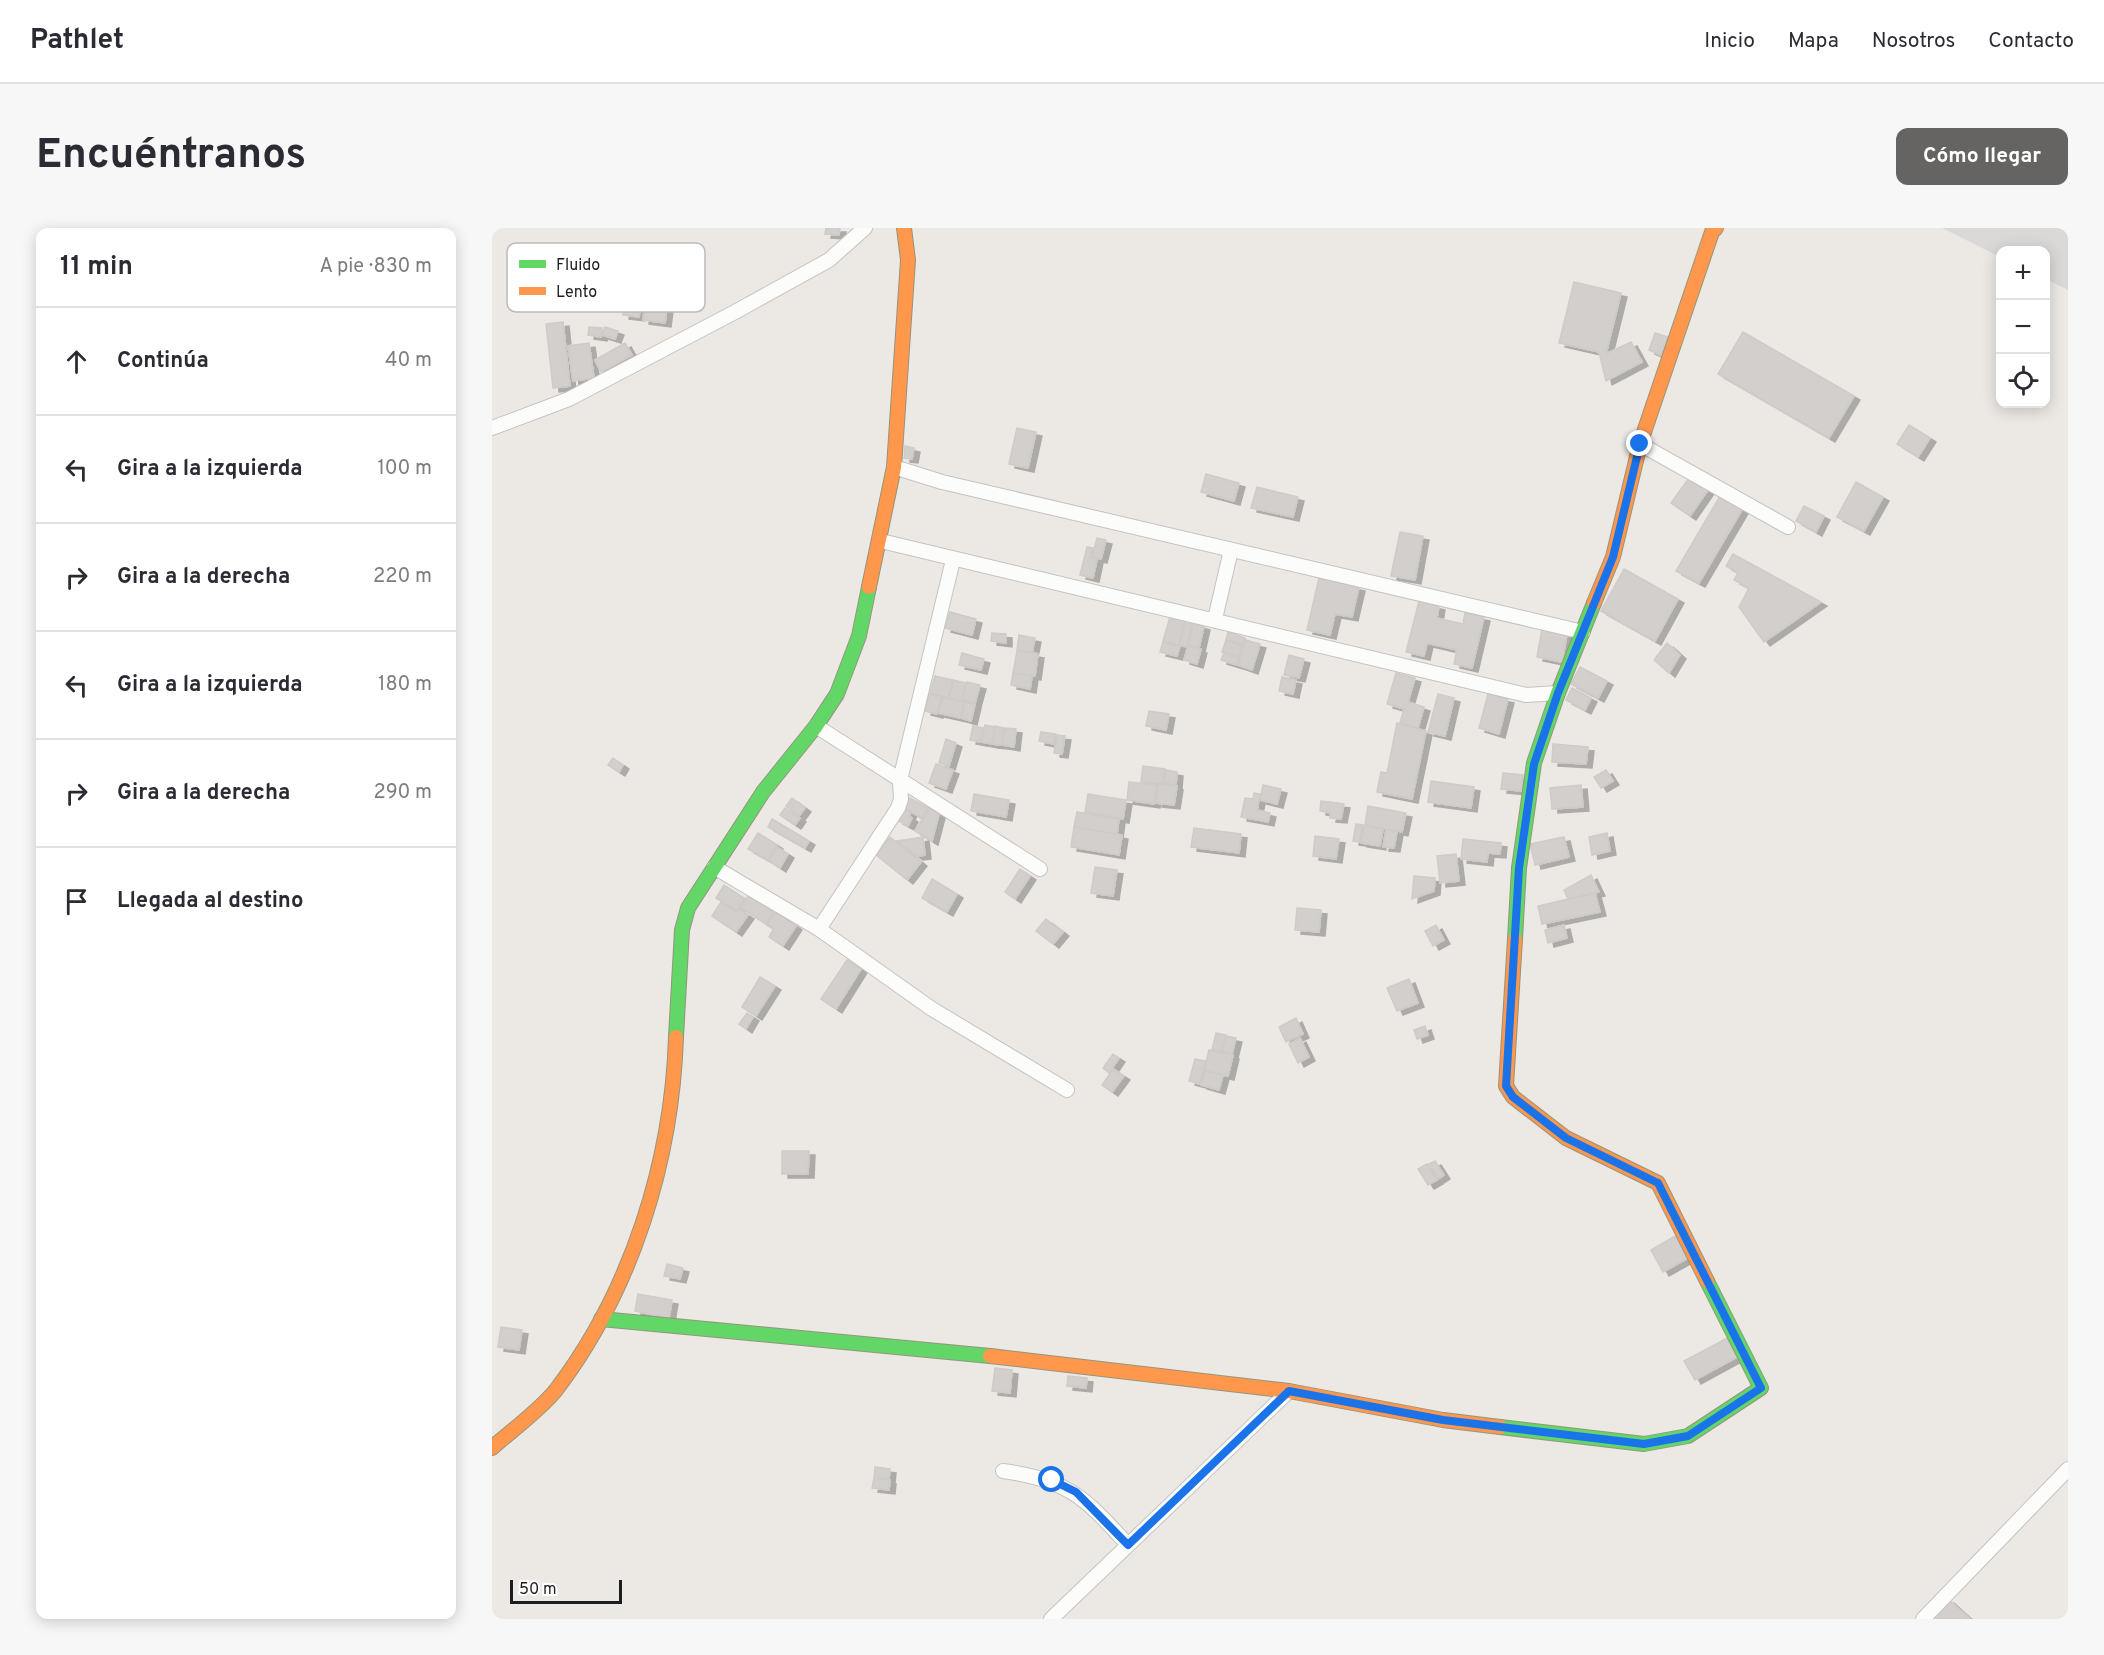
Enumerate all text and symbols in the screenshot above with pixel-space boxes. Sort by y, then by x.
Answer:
text: Pathlet [30,23,124,59]
text: Inicio [1704,28,1755,55]
text: Mapa [1788,28,1839,55]
text: Nosotros [1872,28,1955,55]
text: Contacto [1988,28,2074,55]
button: Cómo llegar [1896,128,2068,185]
text: Encuéntranos [36,130,306,183]
legend [507,243,705,312]
map controls [1996,246,2050,408]
button: + [1996,246,2050,300]
text: 11 min [60,251,133,284]
text: A pie · 830 m [319,254,432,280]
text: Fluido [556,256,600,276]
text: Lento [556,283,597,303]
button: − [1996,300,2050,354]
icon: ahead [60,345,93,378]
text: Continúa [117,348,209,375]
text: 40 m [385,348,432,374]
button: locate [1996,354,2050,408]
route end [1626,430,1652,456]
icon: left [60,453,93,486]
text: Gira a la izquierda [117,456,303,483]
text: 100 m [377,456,432,482]
icon: right [60,561,93,594]
text: Gira a la derecha [117,564,290,591]
text: 220 m [373,564,432,590]
icon: left [60,669,93,702]
text: Gira a la izquierda [117,672,303,699]
text: 180 m [378,672,432,698]
icon: right [60,777,93,810]
text: Gira a la derecha [117,780,290,807]
text: 290 m [374,780,432,806]
icon: arrive [60,885,93,918]
text: Llegada al destino [117,888,303,915]
route start [1038,1466,1064,1492]
scale bar [510,1577,622,1604]
text: 50 m [519,1580,557,1600]

